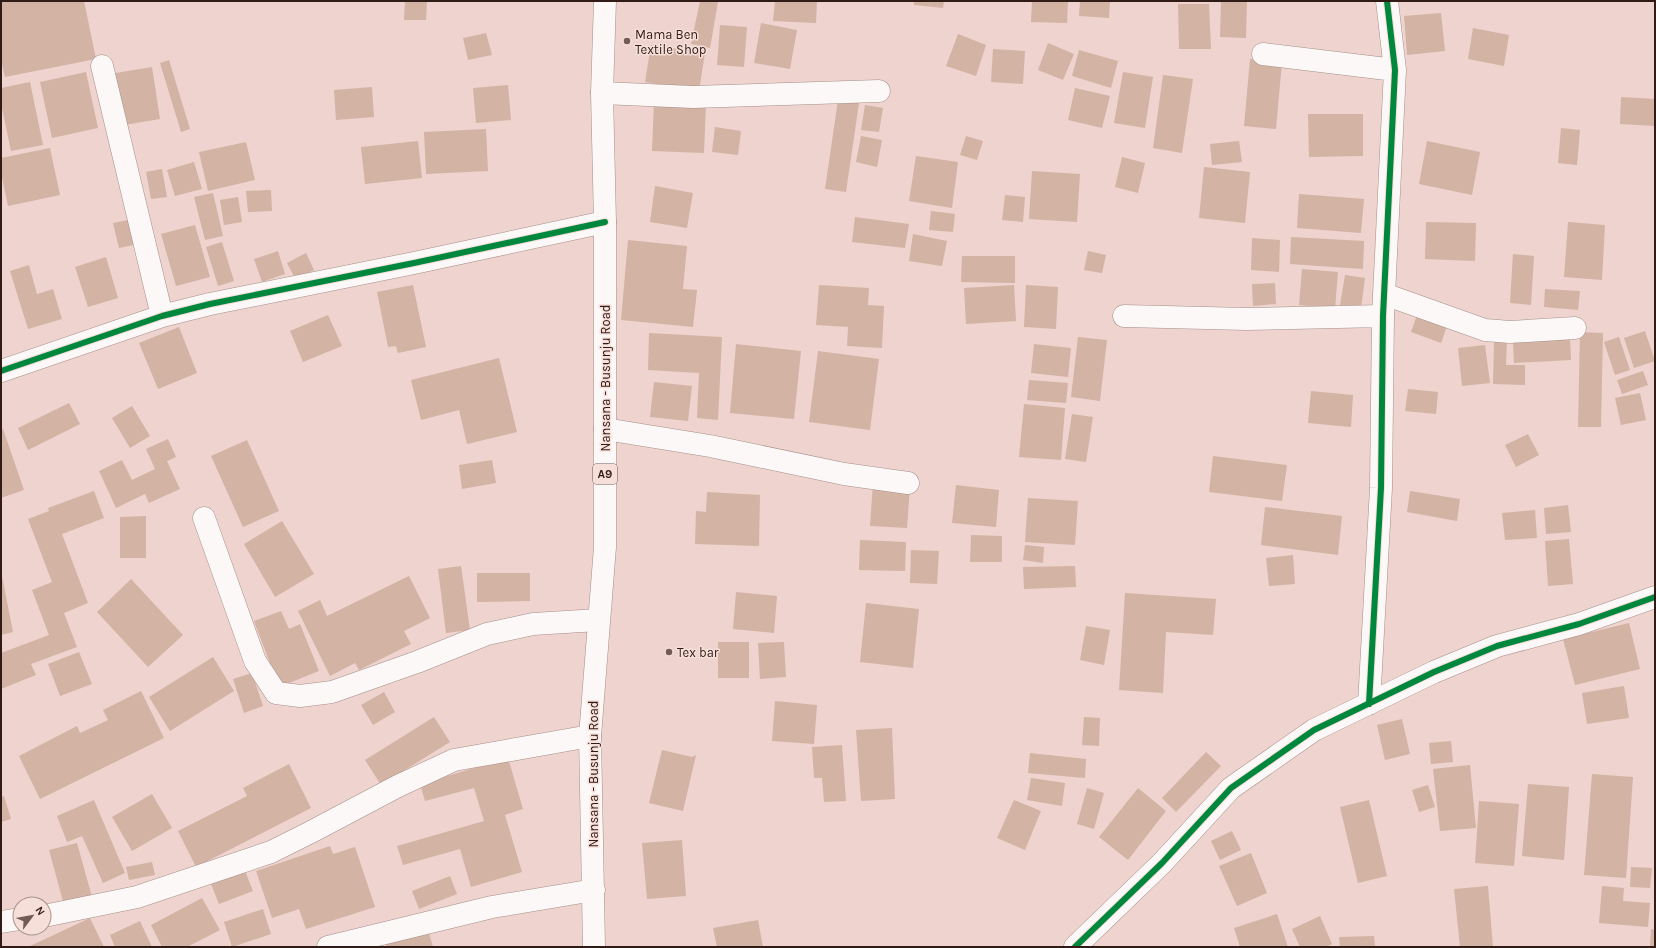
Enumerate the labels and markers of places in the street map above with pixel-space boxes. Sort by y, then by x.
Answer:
place label: Mama Ben Textile Shop [635,27,706,57]
marker: Mama Ben Textile Shop [622,36,632,46]
place label: Tex bar [677,645,719,660]
marker: Tex bar [664,647,674,657]

